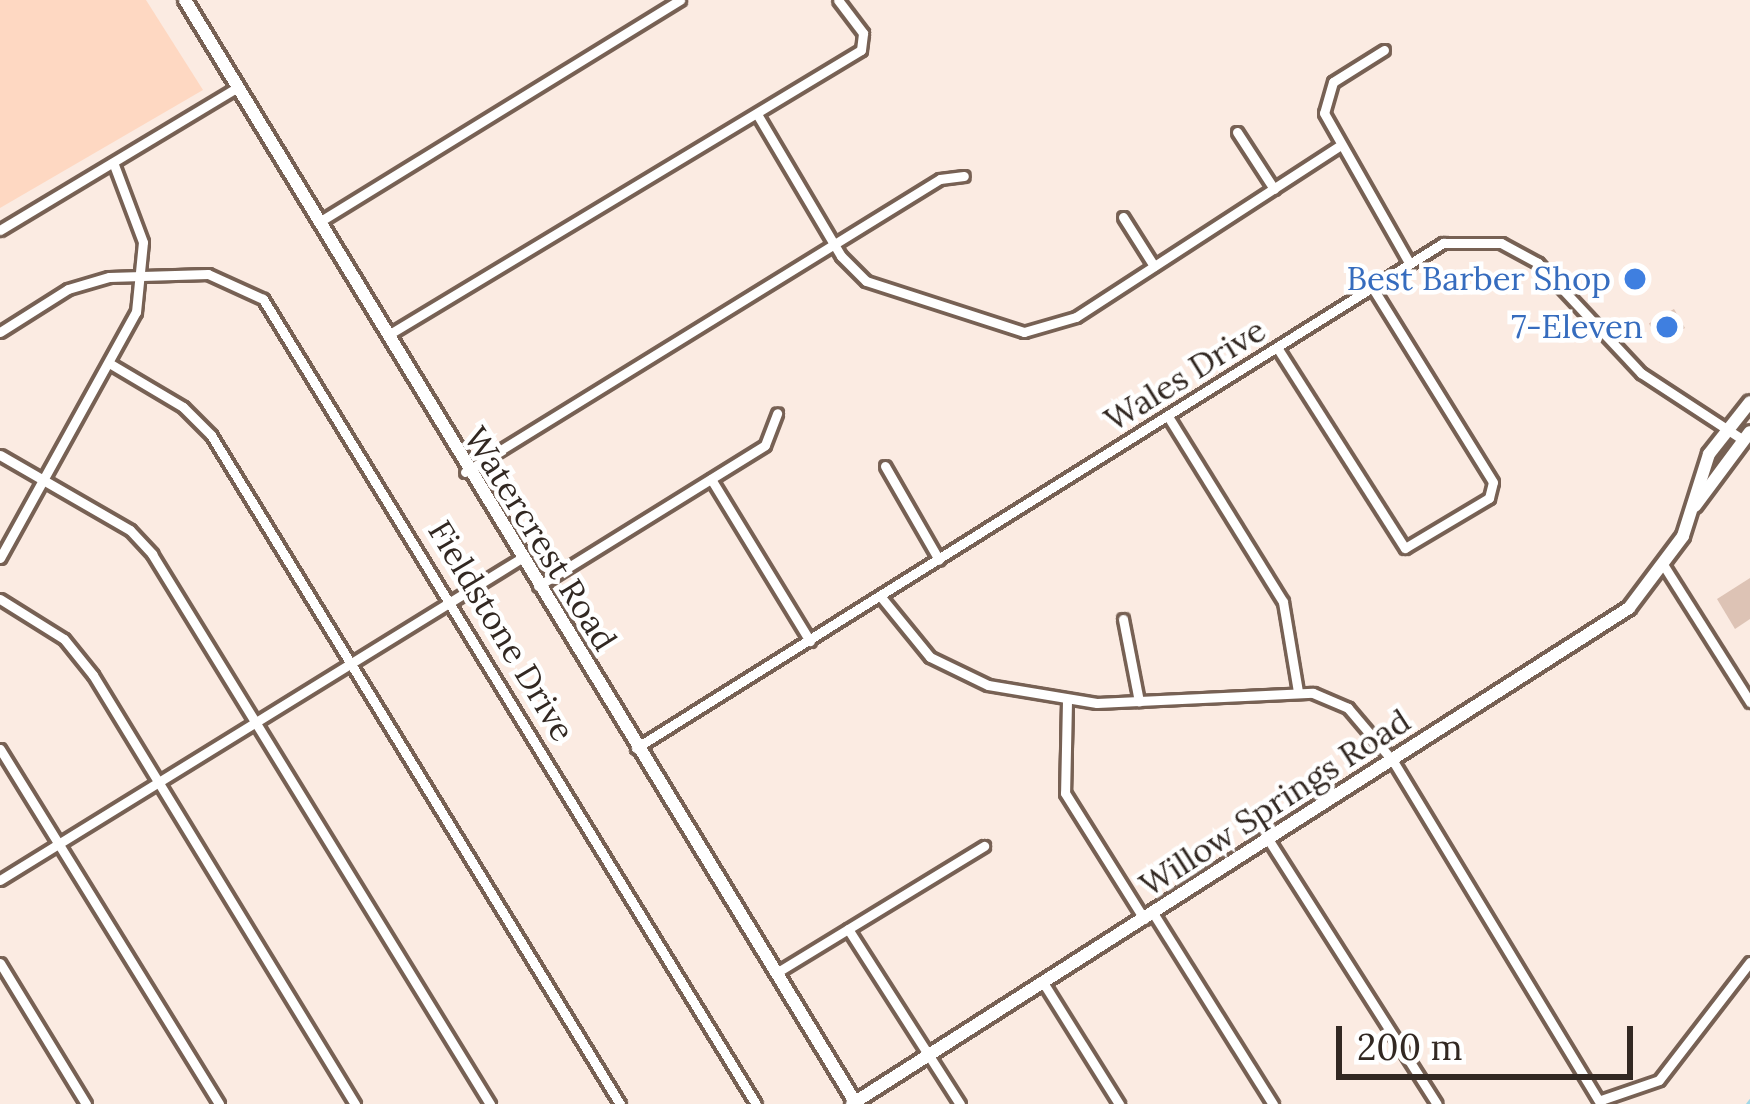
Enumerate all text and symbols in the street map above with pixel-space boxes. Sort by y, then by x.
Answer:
place label: Best Barber Shop [1347,259,1611,299]
marker: Best Barber Shop [1622,266,1648,292]
place label: 7-Eleven [1511,307,1643,347]
street label: Wales Drive [1097,310,1273,440]
marker: 7-Eleven [1654,314,1680,340]
street label: Watercrest Road [455,420,625,658]
street label: Fieldstone Drive [420,514,582,748]
street label: Willow Springs Road [1132,701,1418,905]
scale bar [1342,1002,1639,1076]
text: 200 m [1357,1024,1463,1070]

